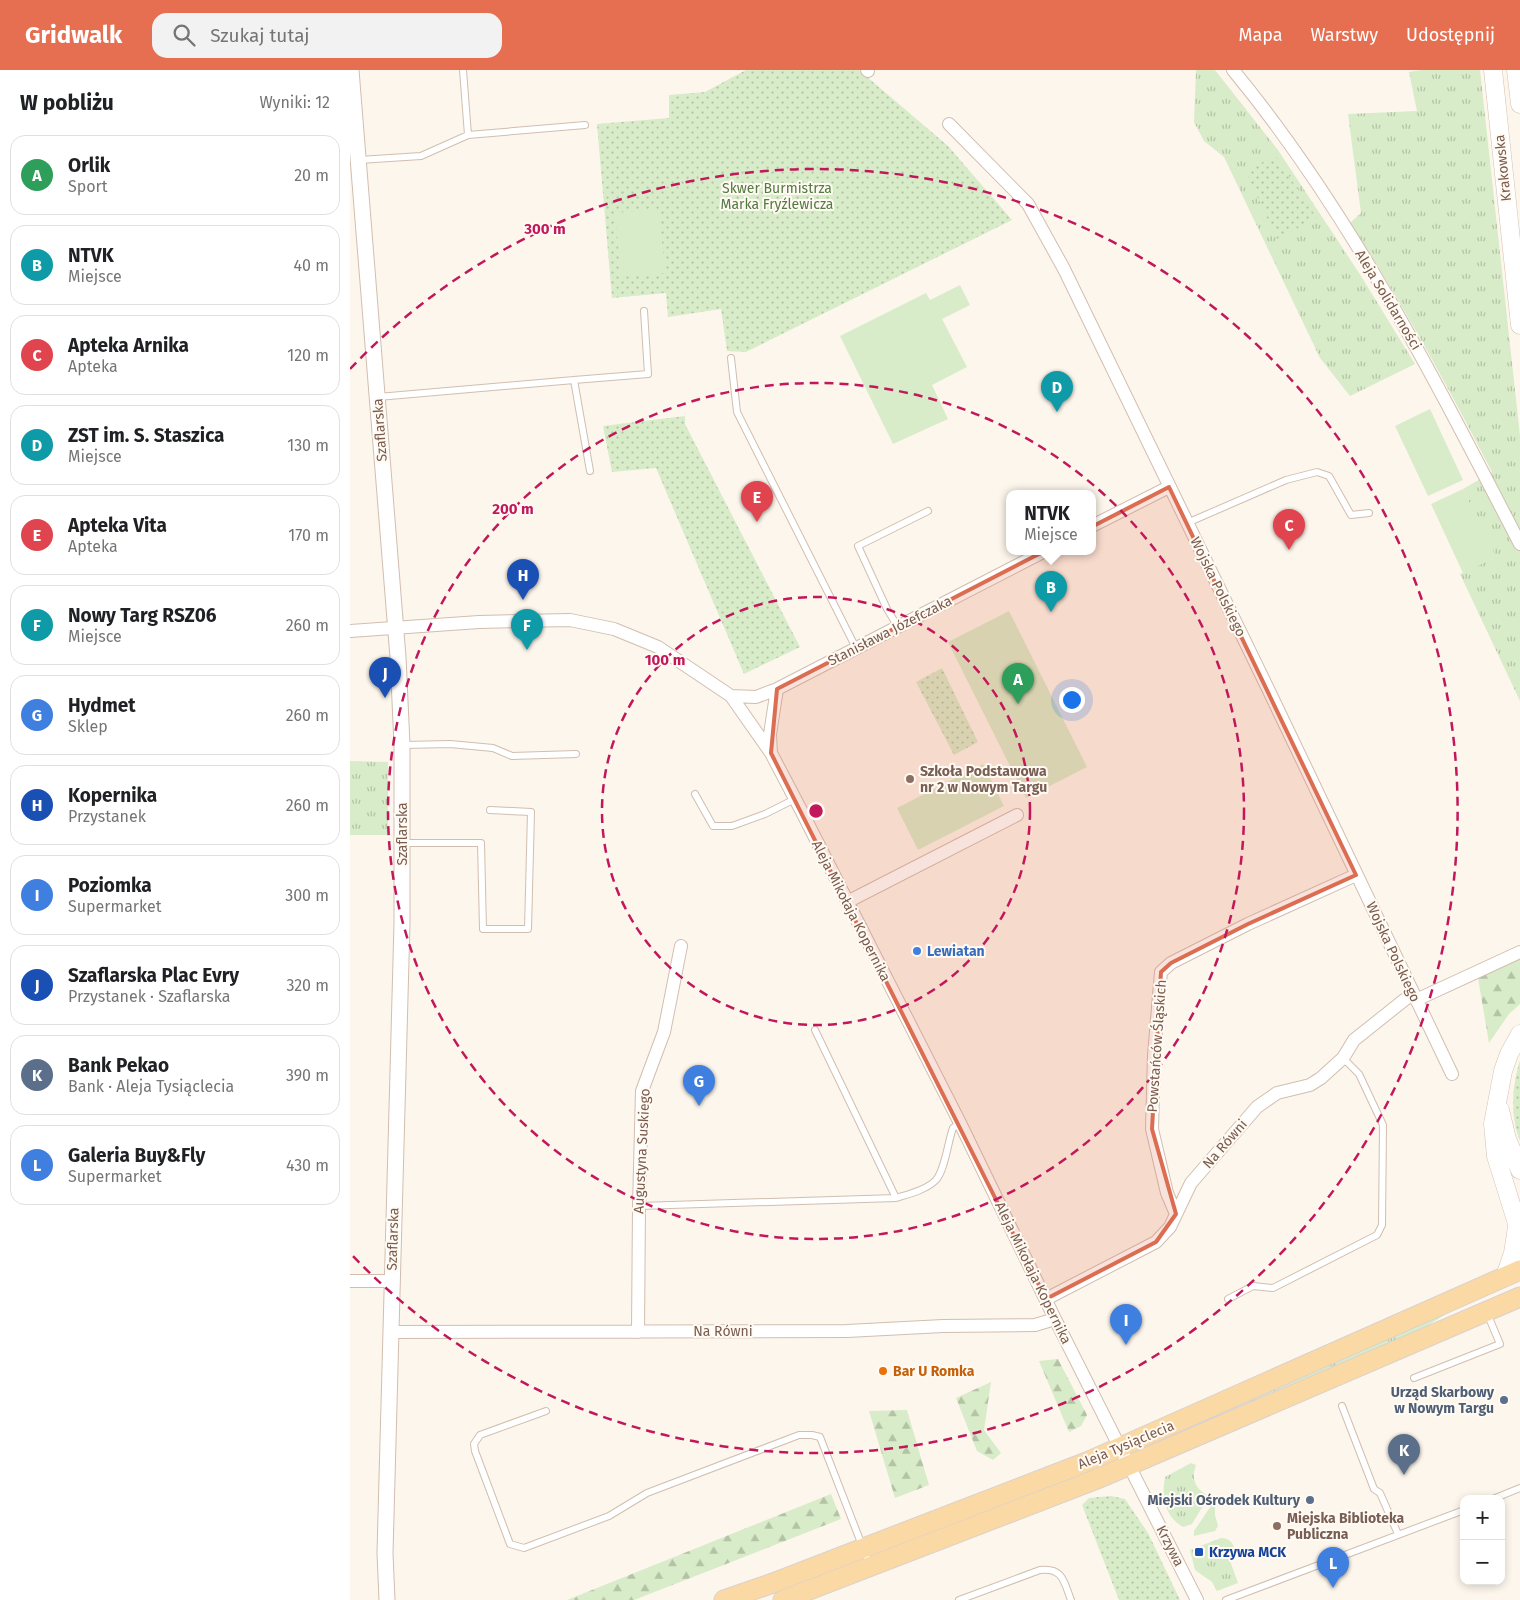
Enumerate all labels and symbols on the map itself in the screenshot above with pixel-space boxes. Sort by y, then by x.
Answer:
street label: Krakowska [1491,134,1515,202]
park label: Skwer Burmistrza Marka Fryźlewicza [721,180,833,213]
text: 300 m [523,220,566,238]
street label: Aleja Solidarności [1351,247,1425,353]
pin: D [1041,371,1073,412]
street label: Szaflarska [369,398,391,462]
pin: E [741,481,773,522]
text: 200 m [492,500,534,518]
pin: C [1273,509,1305,550]
street label: Wojska Polskiego [1186,534,1250,640]
pin: H [507,559,539,600]
pin: B [1035,571,1067,612]
street label: Stanisława Józefczaka [825,592,955,670]
pin: F [511,609,543,650]
text: 100 m [645,651,685,669]
pin: J [369,657,401,698]
pin: A [1002,663,1034,704]
your location [1059,687,1085,713]
place label: Szkoła Podstawowa nr 2 w Nowym Targu [920,763,1047,796]
marker: Szkoła Podstawowa nr 2 w Nowym Targu [904,773,916,785]
street label: Szaflarska [394,802,411,866]
centre of rings [807,802,825,820]
street label: Aleja Mikołaja Kopernika [808,838,894,984]
street label: Wojska Polskiego [1362,899,1424,1005]
place label: Lewiatan [927,943,985,960]
marker: Lewiatan [911,945,923,957]
street label: Powstańców Śląskich [1143,979,1170,1113]
pin: G [683,1065,715,1106]
street label: Augustyna Suskiego [630,1088,654,1214]
street label: Na Równi [1199,1116,1251,1172]
street label: Aleja Mikołaja Kopernika [991,1199,1075,1347]
street label: Szaflarska [383,1207,403,1271]
pin: I [1110,1304,1142,1345]
street label: Na Równi [693,1323,753,1340]
place label: Bar U Romka [893,1363,975,1380]
marker: Bar U Romka [877,1365,889,1377]
place label: Urząd Skarbowy w Nowym Targu [1391,1384,1495,1417]
marker: Urząd Skarbowy w Nowym Targu [1498,1394,1510,1406]
street label: Aleja Tysiąclecia [1075,1417,1177,1473]
pin: K [1388,1434,1420,1475]
place label: Miejski Ośrodek Kultury [1148,1492,1301,1509]
marker: Miejski Ośrodek Kultury [1304,1494,1316,1506]
place label: Miejska Biblioteka Publiczna [1287,1510,1405,1543]
marker: Miejska Biblioteka Publiczna [1271,1520,1283,1532]
street label: Krzywa [1152,1523,1188,1569]
place label: Krzywa MCK [1209,1544,1287,1561]
marker: Krzywa MCK [1193,1546,1205,1558]
pin: L [1317,1547,1349,1588]

